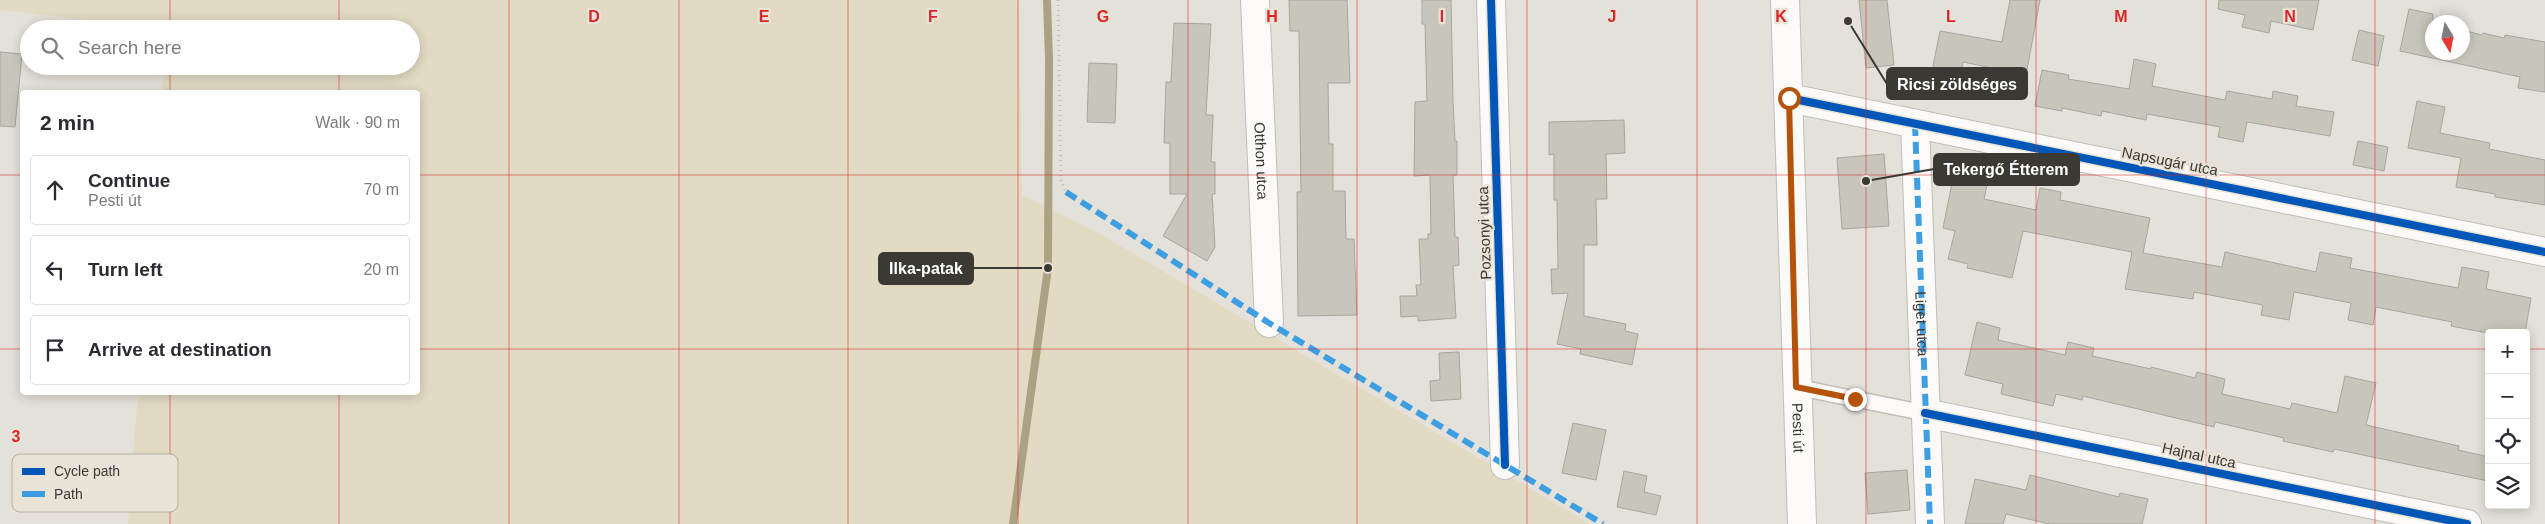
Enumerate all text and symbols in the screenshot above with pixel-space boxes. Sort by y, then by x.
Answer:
text: D [588,8,600,25]
text: E [759,8,770,25]
text: F [928,8,938,25]
text: G [1097,8,1109,25]
text: H [1266,8,1278,25]
text: I [1440,8,1444,25]
text: J [1608,8,1616,25]
text: K [1775,8,1787,25]
text: L [1946,8,1956,25]
text: M [2114,8,2128,25]
text: N [2284,8,2296,25]
north arrow [2425,15,2470,60]
search box [20,20,420,75]
icon: search [38,34,66,62]
text: Search here [78,37,182,58]
callout: Ricsi zöldséges [1887,68,2027,99]
text: Ricsi zöldséges [1897,76,2017,93]
route start [1778,87,1801,110]
text: 2 min [40,111,95,134]
text: Walk · 90 m [315,114,400,131]
street label: Otthon utca [1252,122,1272,201]
street label: Napsugár utca [2120,143,2220,179]
callout: Tekergő Étterem [1934,154,2079,185]
text: Tekergő Étterem [1943,160,2069,178]
text: Continue [88,170,170,191]
icon: ahead [41,176,69,204]
text: 70 m [363,181,399,198]
street label: Pozsonyi utca [1474,185,1494,280]
text: Pesti út [88,192,141,209]
callout: Ilka-patak [879,253,973,284]
icon: left [41,256,69,284]
text: Turn left [88,259,163,280]
text: Ilka-patak [889,260,963,277]
text: 20 m [363,261,399,278]
street label: Liget utca [1913,291,1932,357]
map controls [2485,329,2530,509]
button: + [2485,329,2530,374]
icon: arrive [41,336,69,364]
text: Arrive at destination [88,339,272,360]
button: − [2485,374,2530,419]
route end [1844,388,1867,411]
street label: Pesti út [1790,402,1808,454]
button: locate [2485,419,2530,464]
text: 3 [12,428,21,445]
street label: Hajnal utca [2161,439,2238,471]
legend [12,454,178,512]
text: Cycle path [54,463,120,479]
button: layers [2485,464,2530,509]
text: Path [54,486,83,502]

